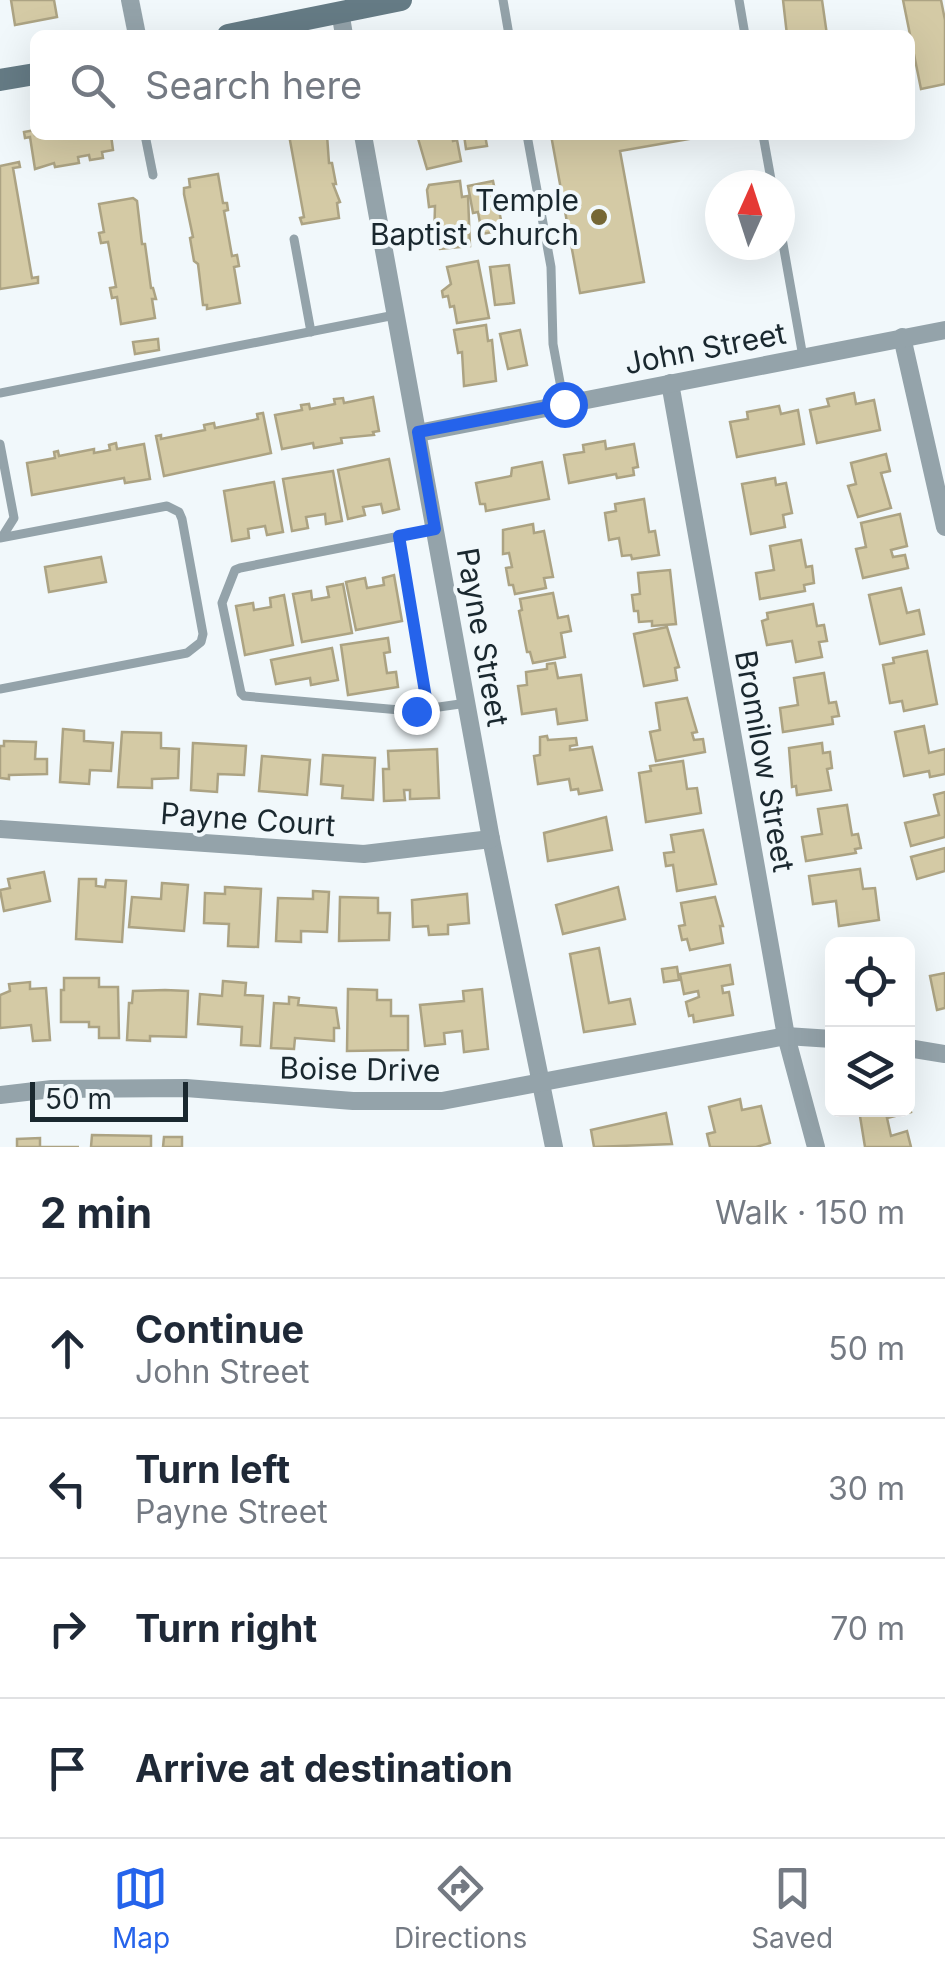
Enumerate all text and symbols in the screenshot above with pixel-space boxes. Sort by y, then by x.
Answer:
search box [30,30,915,140]
icon: search [65,58,120,113]
text: Search here [145,62,362,108]
north arrow [705,170,795,260]
place label: Temple Baptist Church [370,182,579,252]
marker: Temple Baptist Church [588,206,610,228]
street label: John Street [621,315,789,381]
route start [542,382,588,428]
street label: Payne Street [450,545,516,729]
street label: Bromilow Street [728,647,802,875]
route end [394,689,440,735]
street label: Payne Court [159,795,337,843]
map controls [825,937,915,1117]
button: locate [825,937,915,1027]
button: layers [825,1027,915,1117]
street label: Boise Drive [279,1050,441,1088]
scale bar [30,1077,188,1122]
text: 50 m [45,1082,112,1116]
text: 2 min [40,1187,152,1238]
text: Walk · 150 m [715,1193,905,1232]
text: Continue [135,1306,304,1352]
icon: ahead [40,1321,95,1376]
text: 50 m [828,1329,905,1368]
text: John Street [135,1352,310,1391]
text: Turn left [135,1446,290,1492]
icon: left [40,1461,95,1516]
text: 30 m [828,1469,905,1508]
text: Payne Street [135,1492,328,1531]
icon: right [40,1601,95,1656]
text: Turn right [135,1605,317,1651]
text: 70 m [830,1609,905,1648]
icon: arrive [40,1741,95,1796]
text: Arrive at destination [135,1745,513,1791]
tab: Map [112,1861,170,1955]
tab: Directions [394,1861,527,1955]
tab: Saved [751,1861,833,1955]

